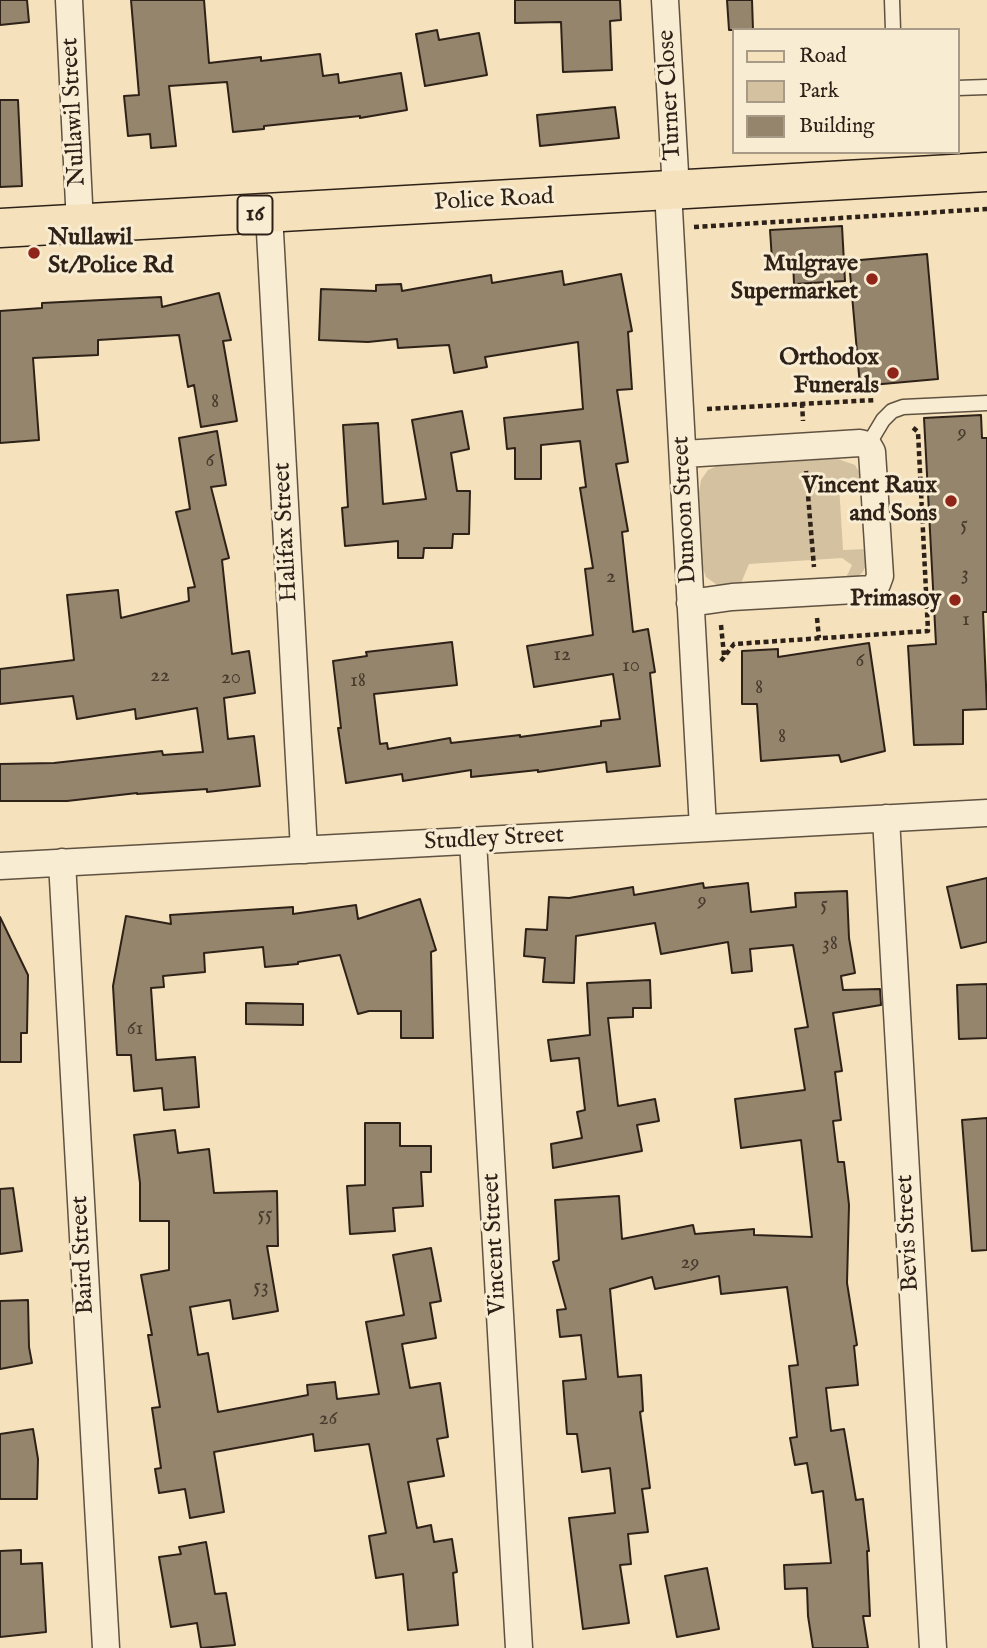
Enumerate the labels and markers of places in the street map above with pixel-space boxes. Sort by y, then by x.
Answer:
place label: Nullawil St/Police Rd [48,225,173,281]
marker: Nullawil St/Police Rd [26,245,42,261]
place label: Mulgrave Supermarket [731,251,858,307]
marker: Mulgrave Supermarket [864,271,880,287]
place label: Orthodox Funerals [779,345,879,401]
marker: Orthodox Funerals [885,365,901,381]
place label: Vincent Raux and Sons [802,473,937,529]
marker: Vincent Raux and Sons [943,493,959,509]
place label: Primasoy [850,586,941,614]
marker: Primasoy [947,592,963,608]

